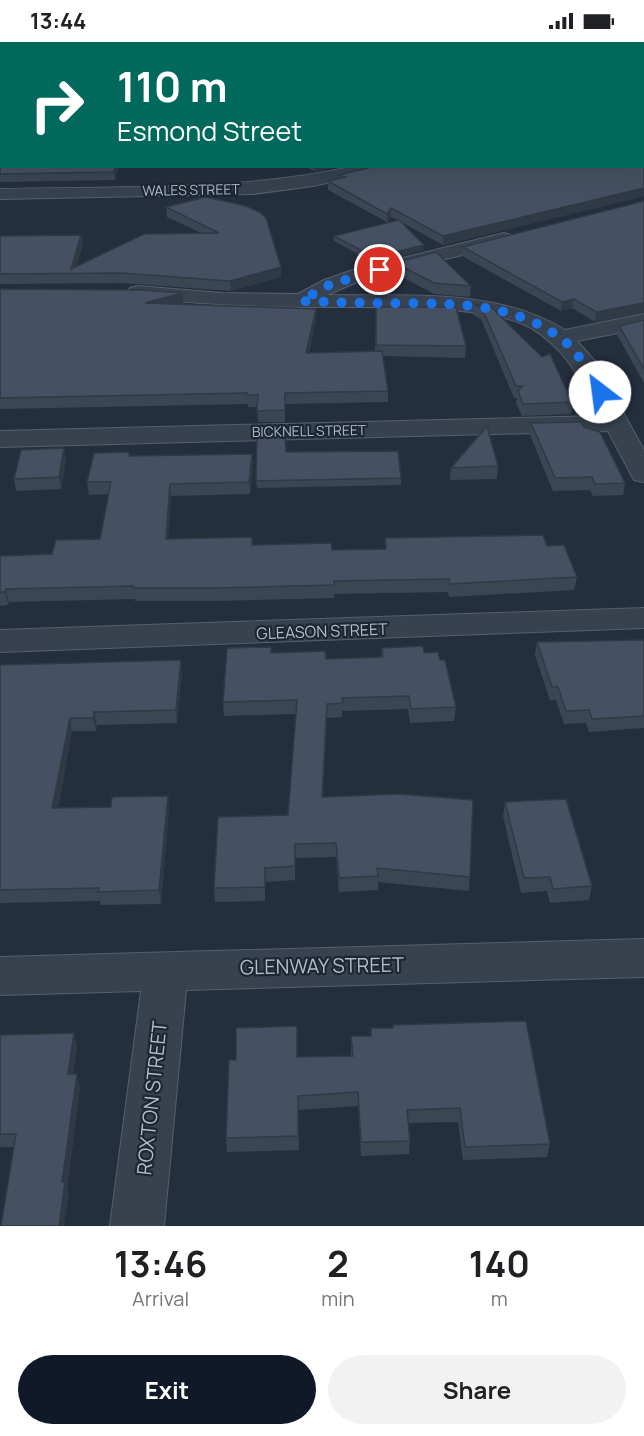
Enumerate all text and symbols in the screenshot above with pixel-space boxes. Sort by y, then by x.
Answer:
text: 13:44 [30,6,86,36]
text: 110 m [117,57,228,115]
icon: right [18,66,96,144]
text: Esmond Street [117,112,302,149]
street label: WALES STREET [142,179,240,200]
pin [354,244,405,295]
icon: arrive [363,253,396,286]
position arrow [568,360,632,424]
street label: BICKNELL STREET [252,420,367,441]
street label: GLEASON STREET [256,618,388,644]
street label: GLENWAY STREET [240,951,404,980]
street label: ROXTON STREET [130,1020,173,1176]
text: 13:46 [114,1239,207,1288]
text: 2 [327,1239,349,1288]
text: 140 [469,1239,530,1288]
text: Arrival [132,1285,189,1312]
text: min [321,1285,355,1312]
text: m [491,1285,508,1312]
button: Exit [18,1355,316,1424]
button: Share [328,1355,626,1424]

